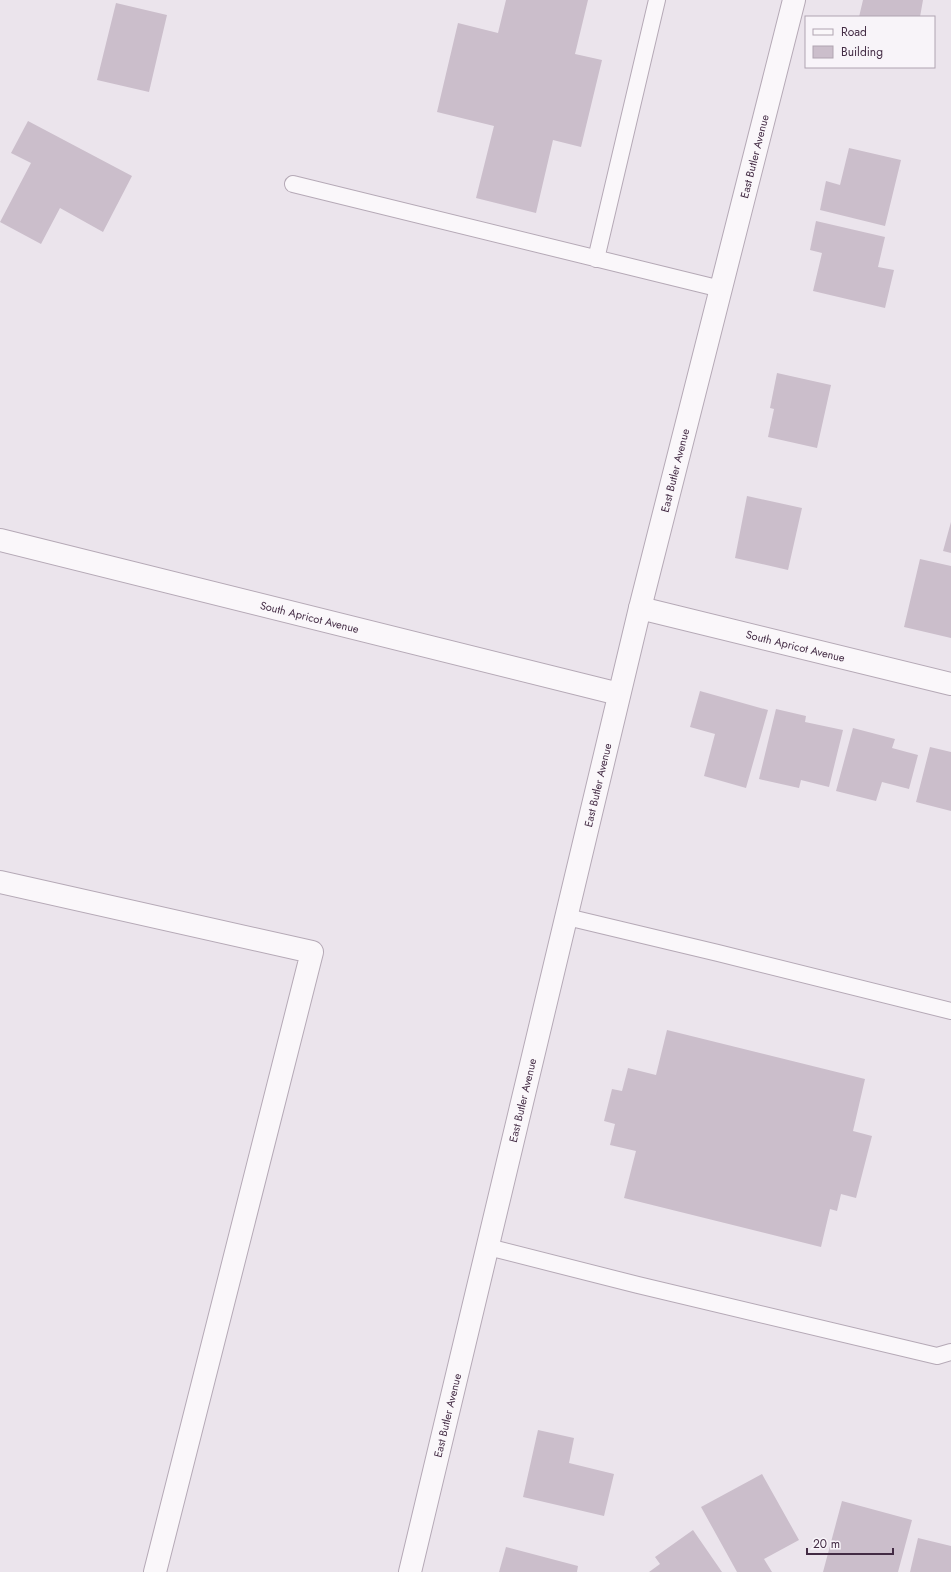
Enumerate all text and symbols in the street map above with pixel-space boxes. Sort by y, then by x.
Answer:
legend [805,16,935,68]
text: Road [841,23,867,41]
text: Building [841,43,883,61]
street label: East Butler Avenue [736,112,773,200]
street label: East Butler Avenue [657,426,693,514]
street label: South Apricot Avenue [258,597,361,637]
street label: South Apricot Avenue [744,626,847,666]
street label: East Butler Avenue [580,741,616,829]
street label: East Butler Avenue [505,1056,540,1144]
street label: East Butler Avenue [430,1371,465,1459]
scale bar [807,1530,893,1556]
text: 20 m [813,1535,840,1553]

